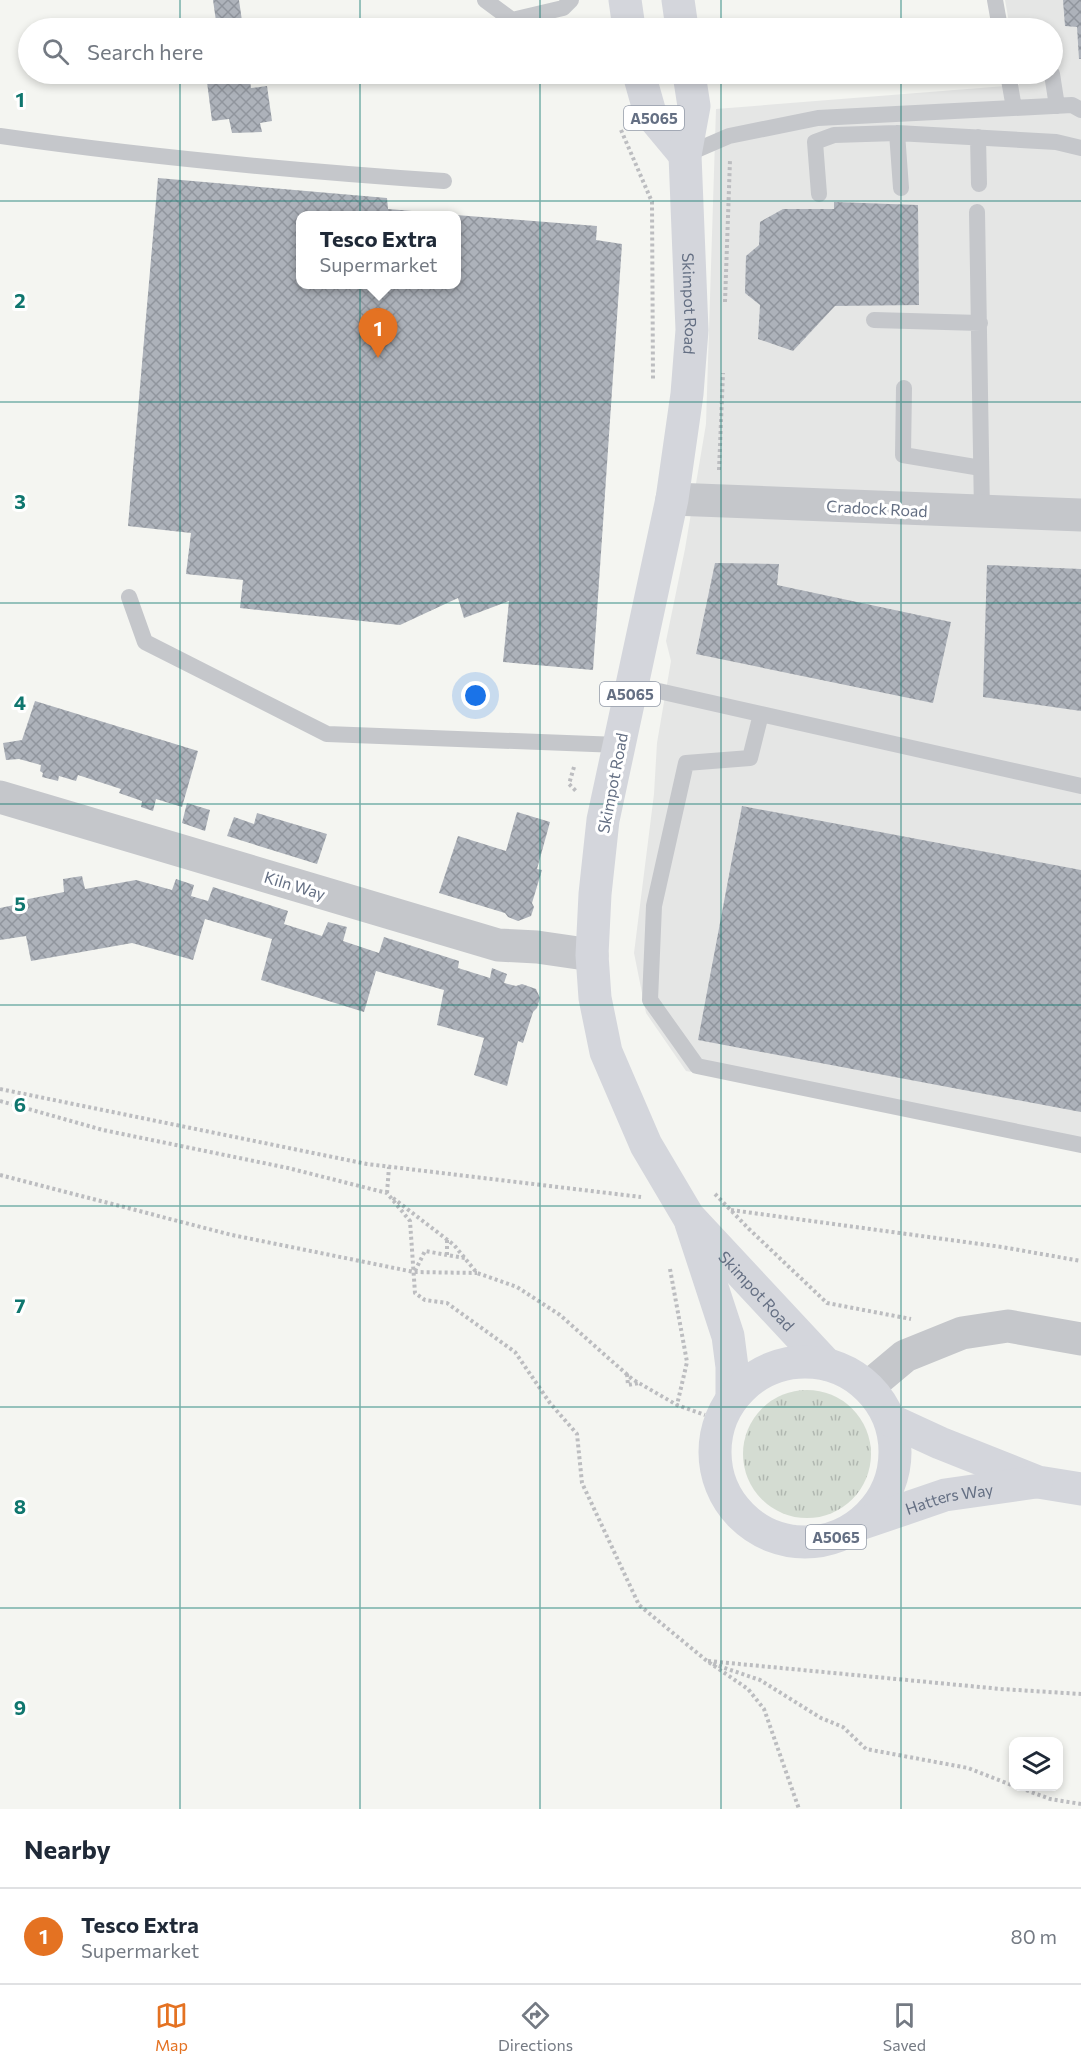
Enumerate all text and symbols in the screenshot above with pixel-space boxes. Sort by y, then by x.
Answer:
search box [18,18,1063,84]
icon: search [39,35,72,68]
text: Search here [87,38,203,65]
text: 1 [15,87,25,111]
road number: A5065 [624,106,684,130]
popup [296,211,461,289]
text: Tesco Extra [319,225,437,252]
text: Supermarket [319,252,438,276]
street label: Skimpot Road [679,252,702,355]
text: 2 [14,288,26,312]
pin: 1 [358,308,398,358]
text: 3 [14,489,26,513]
street label: Cradock Road [826,496,928,520]
your location [461,681,490,710]
road number: A5065 [600,682,660,706]
text: 4 [14,690,26,714]
street label: Skimpot Road [593,731,631,835]
street label: Kiln Way [262,867,328,903]
text: 5 [14,891,26,915]
text: 6 [14,1092,26,1116]
street label: Skimpot Road [716,1246,799,1334]
text: 7 [15,1293,26,1317]
street label: Hatters Way [902,1479,994,1517]
text: 8 [14,1494,26,1518]
road number: A5065 [806,1525,866,1549]
text: 9 [14,1695,26,1719]
map controls [1009,1737,1063,1791]
button: layers [1009,1737,1063,1791]
text: Nearby [24,1833,111,1864]
text: Tesco Extra [81,1911,199,1938]
text: 1 [39,1924,48,1948]
text: 80 m [1011,1924,1057,1948]
text: Supermarket [81,1938,199,1962]
tab: Map [155,1999,188,2054]
tab: Directions [498,1999,573,2054]
tab: Saved [883,1999,926,2054]

